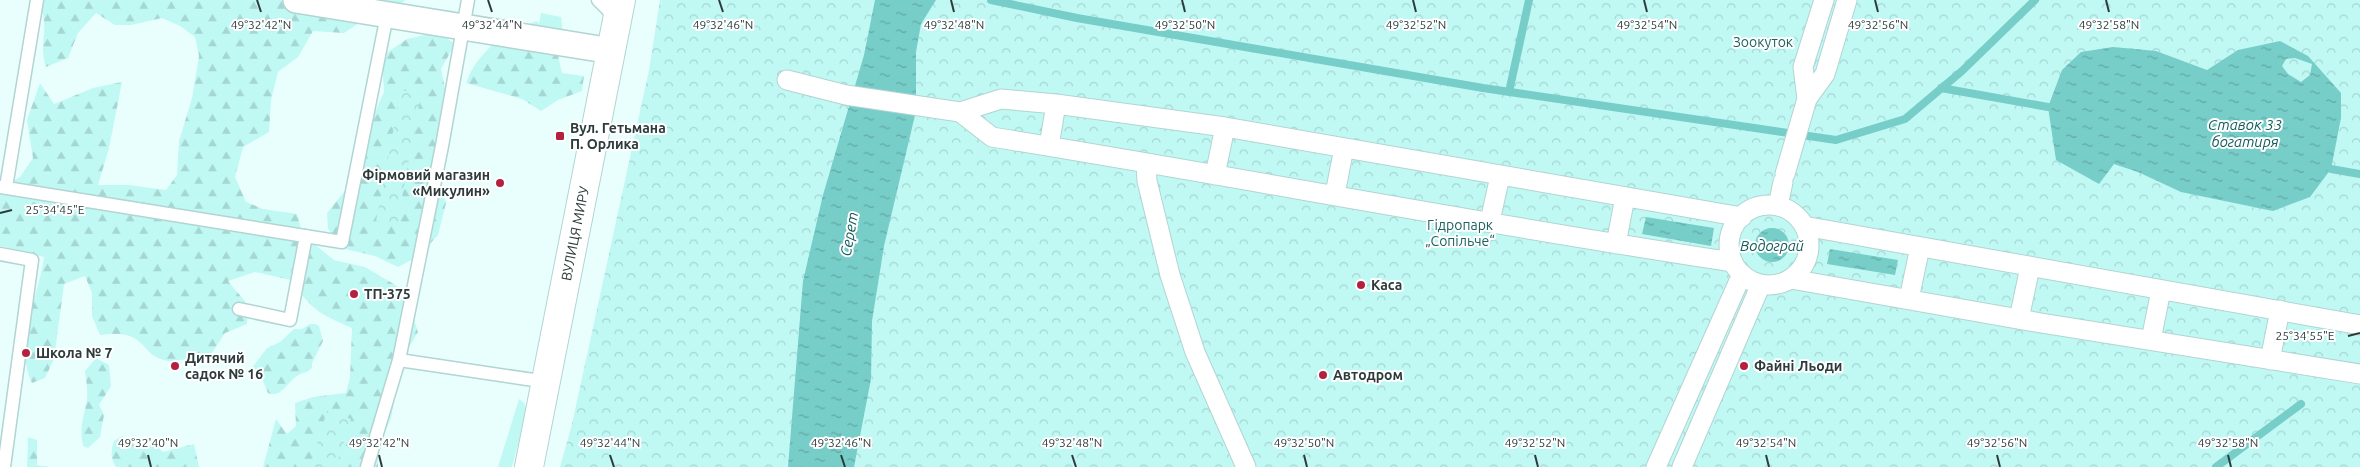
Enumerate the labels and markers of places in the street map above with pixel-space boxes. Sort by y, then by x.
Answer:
place label: Вул. Гетьмана П. Орлика [570,120,666,152]
marker: Вул. Гетьмана П. Орлика [554,130,566,142]
place label: Фірмовий магазин «Микулин» [362,167,490,199]
marker: Фірмовий магазин «Микулин» [494,177,506,189]
place label: Каса [1371,277,1402,293]
marker: Каса [1355,279,1367,291]
place label: ТП-375 [364,286,411,302]
marker: ТП-375 [348,288,360,300]
place label: Школа № 7 [36,345,113,361]
marker: Школа № 7 [20,347,32,359]
place label: Дитячий садок № 16 [185,350,263,382]
place label: Файні Льоди [1754,358,1842,374]
marker: Дитячий садок № 16 [169,360,181,372]
marker: Файні Льоди [1738,360,1750,372]
place label: Автодром [1333,367,1403,383]
marker: Автодром [1317,369,1329,381]

